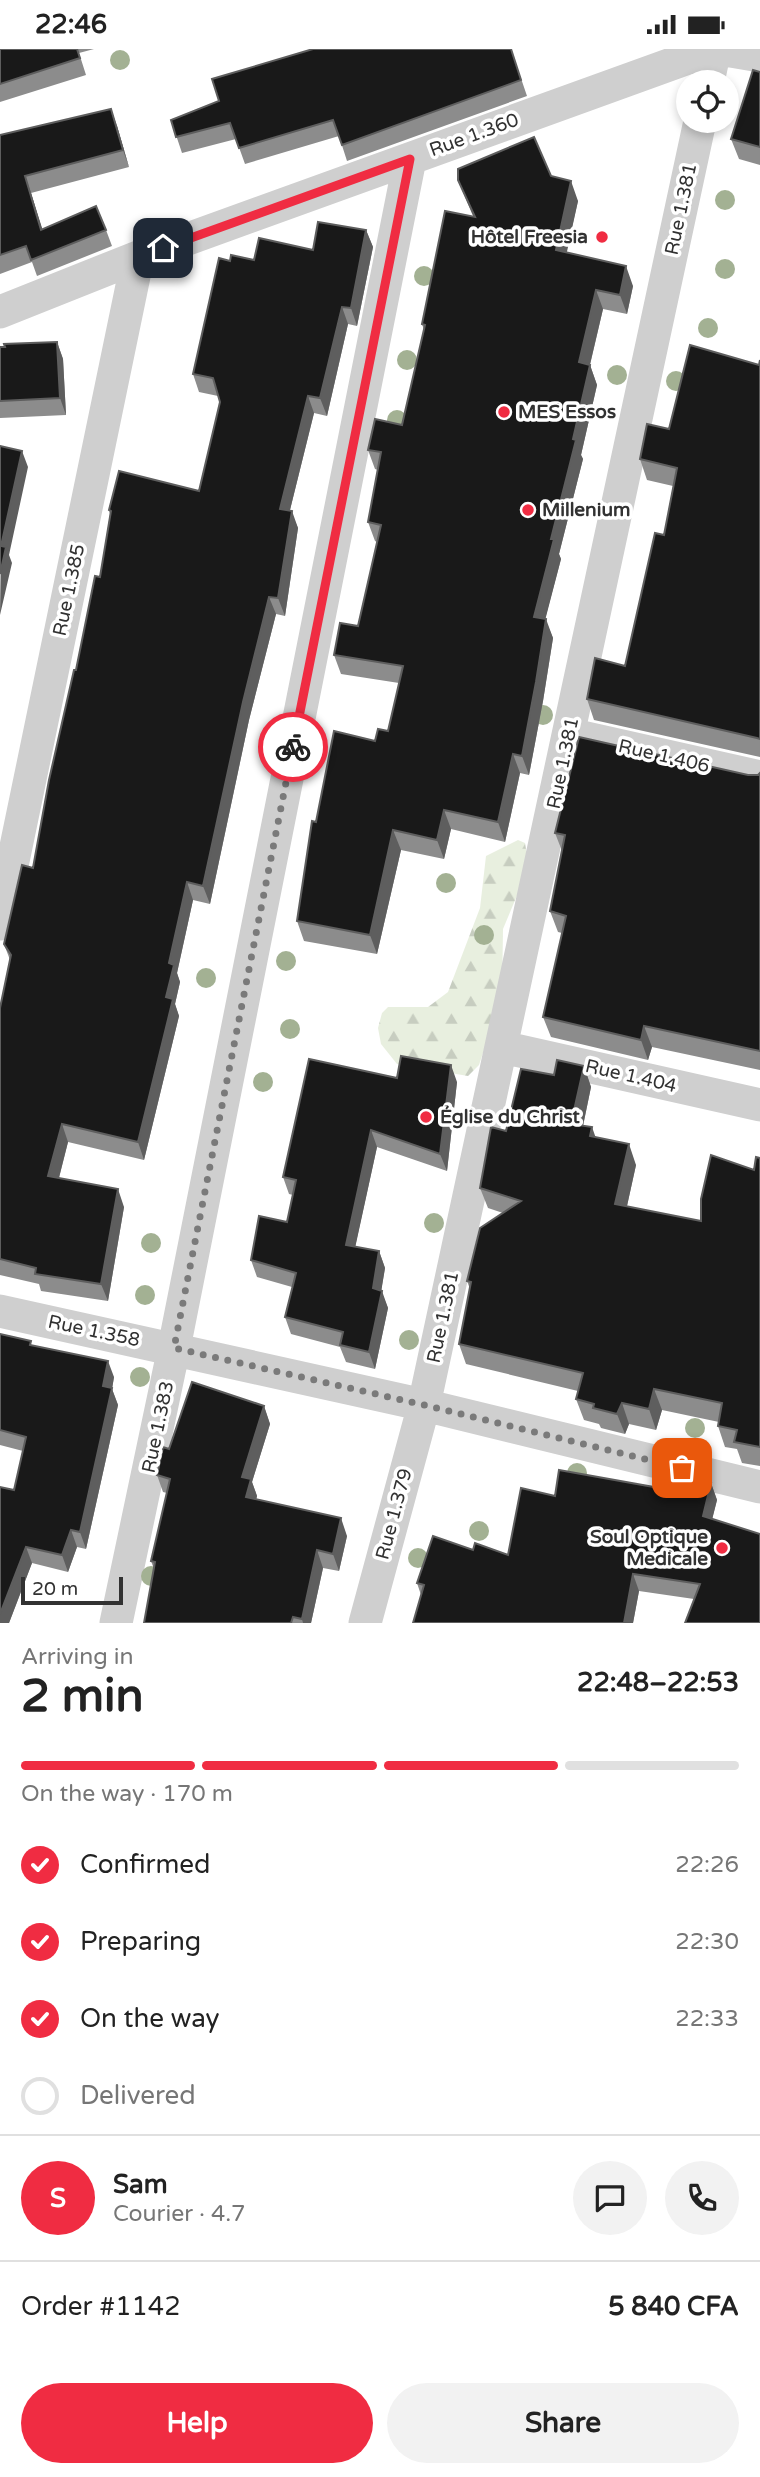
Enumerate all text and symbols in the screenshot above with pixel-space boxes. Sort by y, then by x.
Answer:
text: 22:46 [35,9,107,40]
map controls [676,70,739,133]
button: locate [676,70,739,133]
street label: Rue 1.360 [426,109,522,161]
street label: Rue 1.381 [661,161,701,257]
pin [133,218,193,278]
place label: Hôtel Freesia [471,226,588,248]
icon: home [144,229,182,267]
marker: Hôtel Freesia [594,229,610,245]
place label: MES Essos [518,401,616,423]
marker: MES Essos [496,404,512,420]
place label: Millenium [542,499,630,521]
marker: Millenium [520,502,536,518]
street label: Rue 1.385 [49,542,89,638]
courier [258,712,328,782]
street label: Rue 1.381 [543,715,583,811]
icon: bike [274,728,312,766]
street label: Rue 1.406 [616,735,712,777]
street label: Rue 1.404 [583,1055,679,1097]
place label: Église du Christ [440,1105,580,1129]
marker: Église du Christ [418,1109,434,1125]
street label: Rue 1.381 [423,1269,463,1365]
street label: Rue 1.358 [46,1311,142,1351]
street label: Rue 1.383 [138,1379,178,1475]
pin [652,1438,712,1498]
icon: bag [663,1449,701,1487]
street label: Rue 1.379 [371,1466,417,1562]
place label: Soul Optique Medicale [590,1526,708,1570]
marker: Soul Optique Medicale [714,1540,730,1556]
scale bar [21,1574,122,1606]
text: 20 m [32,1578,78,1600]
text: Arriving in [21,1643,134,1671]
text: 22:48–22:53 [577,1667,739,1698]
text: 2 min [21,1669,144,1724]
text: On the way · 170 m [21,1780,233,1808]
icon: check [21,1846,59,1884]
text: Confirmed [80,1849,210,1880]
text: 22:26 [675,1851,739,1879]
icon: check [21,1923,59,1961]
text: Preparing [80,1926,201,1957]
text: 22:30 [675,1928,739,1956]
icon: check [21,2000,59,2038]
text: On the way [80,2003,220,2034]
text: 22:33 [675,2005,739,2033]
text: Delivered [80,2080,196,2111]
button: chat [573,2161,647,2235]
button: phone [665,2161,739,2235]
text: Sam [113,2169,168,2200]
text: S [50,2183,66,2214]
text: Courier · 4.7 [113,2200,246,2228]
text: Order #1142 [21,2291,181,2322]
text: 5 840 CFA [608,2291,739,2322]
button: Help [21,2383,373,2463]
button: Share [387,2383,739,2463]

